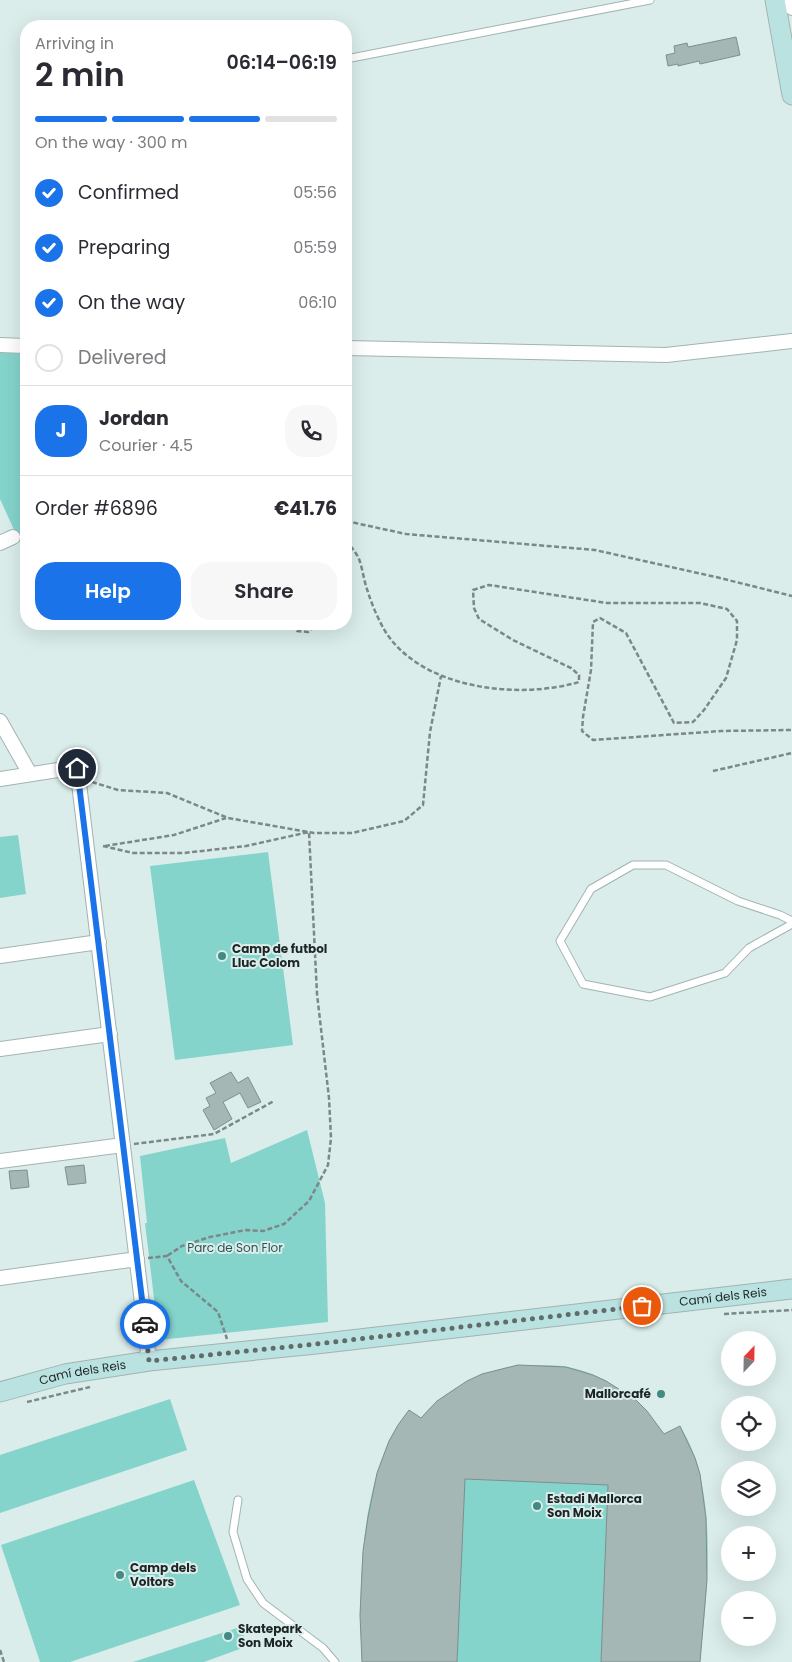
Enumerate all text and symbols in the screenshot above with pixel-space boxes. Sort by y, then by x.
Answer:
text: Arriving in [35,32,114,55]
text: 06:14–06:19 [227,49,337,76]
text: 2 min [35,52,125,97]
text: On the way · 300 m [35,131,188,154]
icon: check [35,179,63,207]
text: Confirmed [78,179,179,206]
text: 05:56 [293,181,337,204]
icon: check [35,234,63,262]
text: Preparing [78,234,170,261]
text: 05:59 [293,236,337,259]
icon: check [35,289,63,317]
text: On the way [78,289,185,316]
text: 06:10 [298,291,337,314]
text: Delivered [78,344,167,371]
text: Jordan [99,405,169,432]
button: phone [285,405,337,457]
text: J [56,417,66,444]
text: Courier · 4.5 [99,434,193,457]
text: Order #6896 [35,495,158,522]
text: €41.76 [274,495,337,522]
button: Help [35,562,181,620]
button: Share [191,562,337,620]
pin [56,747,98,789]
icon: home [63,754,91,782]
place label: Camp de futbol Lluc Colom [232,940,327,971]
marker: Camp de futbol Lluc Colom [216,950,228,962]
park label: Parc de Son Flor [187,1239,283,1256]
street label: Camí dels Reis [678,1283,768,1310]
pin [621,1285,663,1327]
icon: bag [628,1292,656,1320]
courier [120,1299,170,1349]
icon: car [131,1310,159,1338]
north arrow [721,1331,776,1386]
map controls [721,1331,776,1646]
street label: Camí dels Reis [37,1356,127,1389]
place label: Mallorcafé [585,1385,652,1402]
marker: Mallorcafé [655,1388,667,1400]
button: locate [721,1396,776,1451]
button: layers [721,1461,776,1516]
place label: Estadi Mallorca Son Moix [547,1490,642,1521]
marker: Estadi Mallorca Son Moix [531,1500,543,1512]
button: + [721,1526,776,1581]
place label: Camp dels Voltors [130,1559,197,1590]
marker: Camp dels Voltors [114,1569,126,1581]
button: − [721,1591,776,1646]
place label: Skatepark Son Moix [238,1620,303,1651]
marker: Skatepark Son Moix [222,1630,234,1642]

